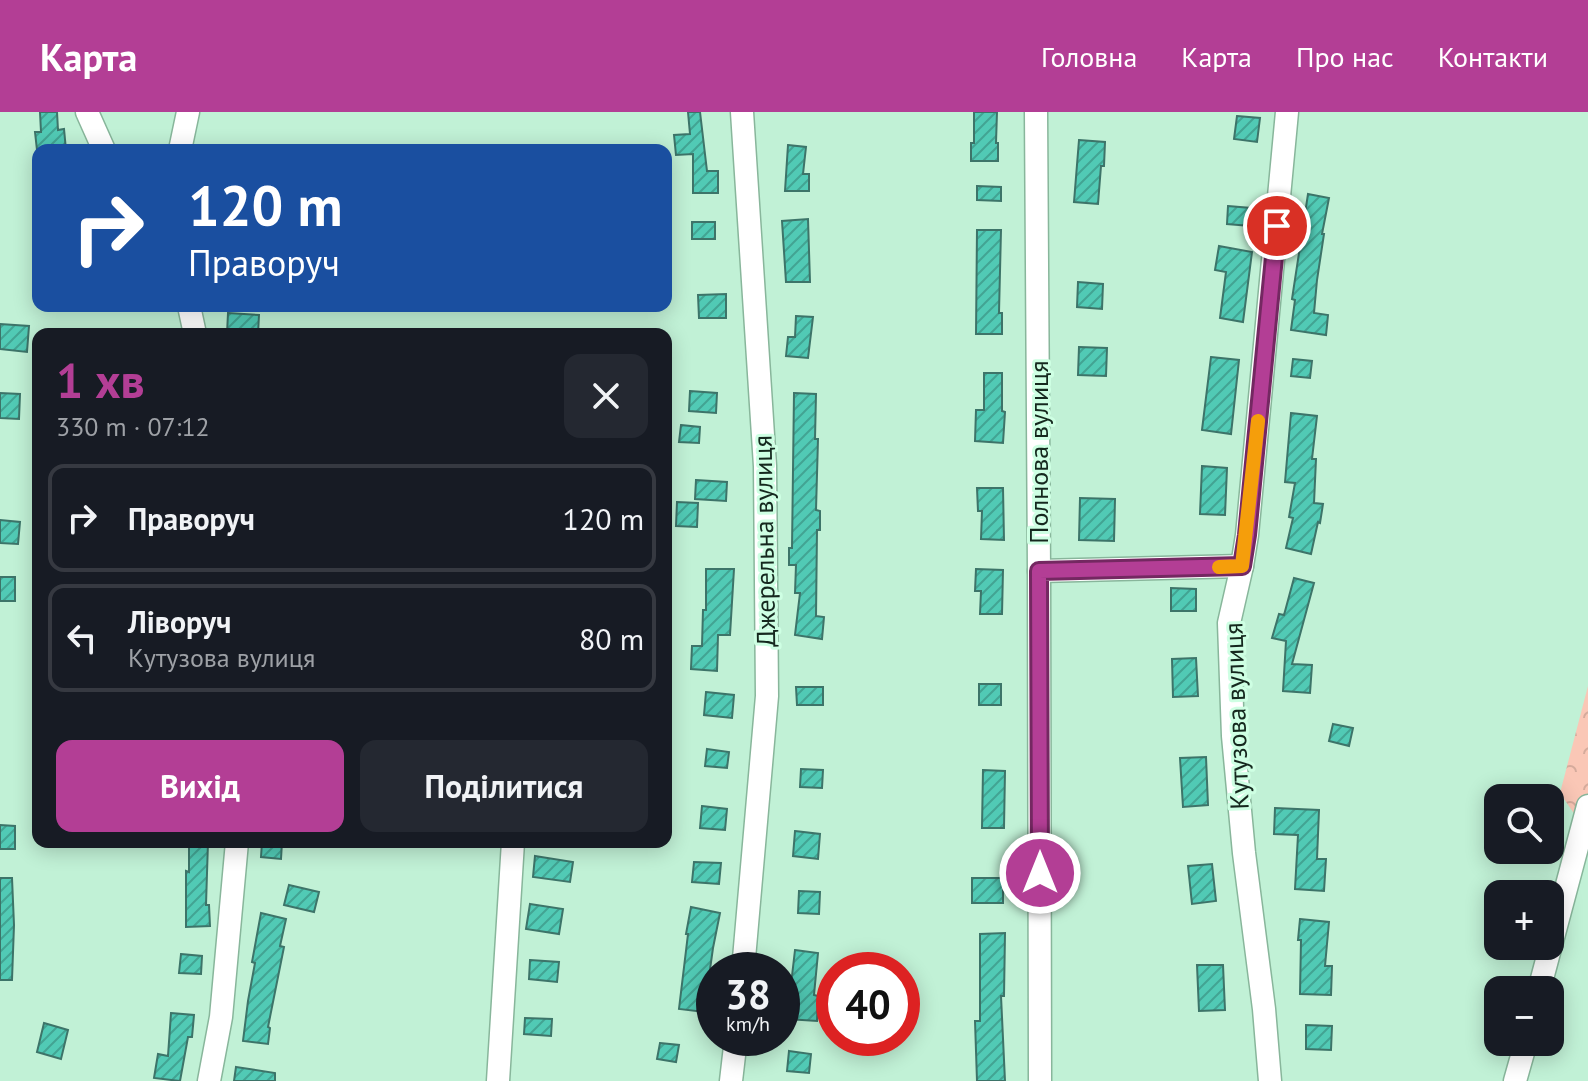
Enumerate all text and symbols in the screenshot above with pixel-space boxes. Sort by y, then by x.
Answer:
text: Карта [40,32,137,81]
text: Головна [1041,38,1137,75]
text: Карта [1181,38,1252,75]
text: Про нас [1296,38,1394,75]
text: Контакти [1438,38,1548,75]
text: 120 m [188,169,343,241]
icon: right [56,176,160,280]
pin [1243,192,1311,260]
icon: arrive [1255,204,1299,248]
text: Праворуч [188,239,340,286]
text: 1 хв [56,349,145,411]
button: close [564,354,648,438]
street label: Полнова вулиця [1022,360,1055,544]
text: 330 m · 07:12 [56,410,210,443]
street label: Джерельна вулиця [746,435,782,647]
icon: right [60,496,104,540]
text: Праворуч [128,499,255,538]
text: 120 m [563,499,644,538]
text: Ліворуч [128,602,231,641]
icon: left [60,616,104,660]
text: 80 m [579,619,644,658]
street label: Кутузова вулиця [1216,622,1256,810]
text: Кутузова вулиця [128,641,315,674]
button: Вихід [56,740,344,832]
button: Поділитися [360,740,648,832]
map controls [1484,784,1564,1056]
button: search [1484,784,1564,864]
position arrow [998,831,1082,915]
button: + [1484,880,1564,960]
speed limit sign: 40 [816,952,920,1056]
text: 38 [725,968,771,1020]
button: − [1484,976,1564,1056]
text: km/h [726,1011,770,1037]

